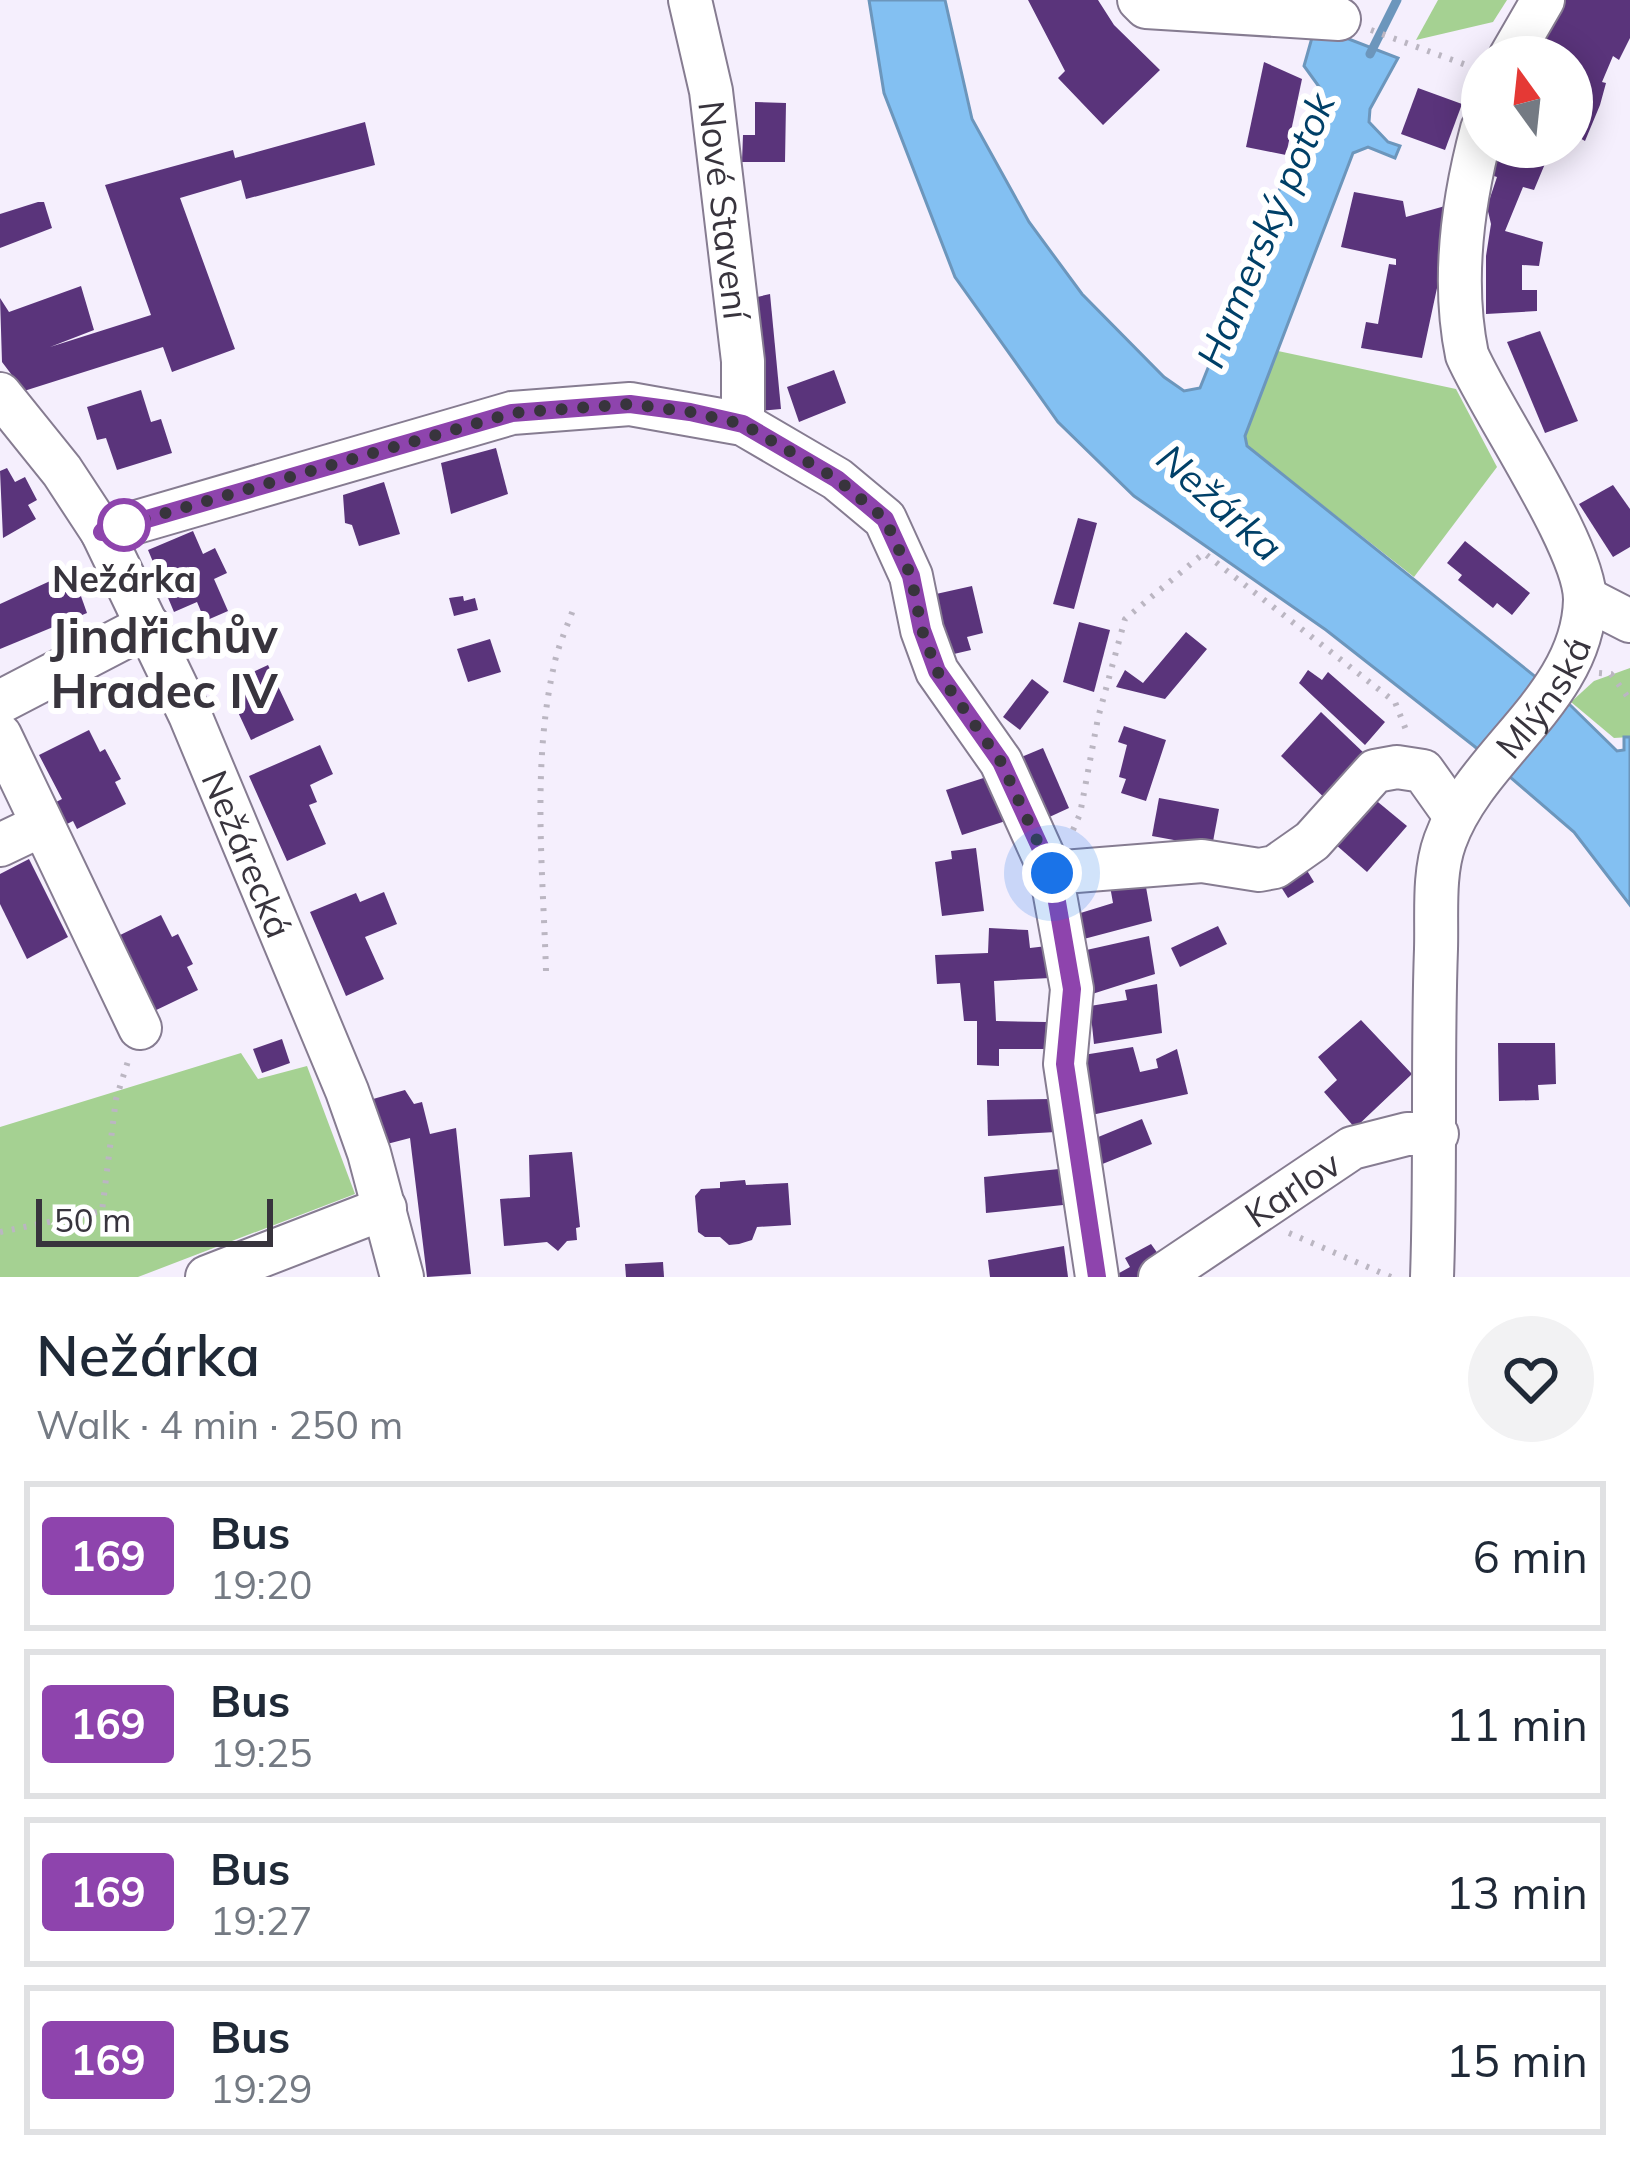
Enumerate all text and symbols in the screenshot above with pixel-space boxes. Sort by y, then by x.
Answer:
north arrow [1461,36,1593,168]
map controls [1461,36,1593,168]
water label: Hamerský potok [1185,84,1345,375]
street label: Nové Stavení [690,98,761,324]
water label: Nežárka [1147,433,1293,571]
marker: Nežárka [99,500,149,550]
place label: Nežárka [52,556,196,601]
district label: Jindřichův Hradec IV [50,605,279,720]
street label: Mlýnská [1485,631,1600,767]
street label: Nežárecká [193,763,303,944]
your location [1022,843,1082,903]
street label: Karlov [1236,1140,1348,1236]
scale bar [36,1193,273,1246]
text: 50 m [54,1199,131,1240]
button: heart [1468,1316,1594,1442]
text: Nežárka [36,1319,260,1390]
text: Walk · 4 min · 250 m [36,1400,403,1449]
text: Bus [210,1504,290,1560]
text: 6 min [1473,1528,1588,1584]
text: 169 [70,1529,146,1582]
text: 19:20 [210,1560,313,1609]
text: Bus [210,1672,290,1728]
text: 11 min [1446,1696,1588,1752]
text: 169 [70,1697,146,1750]
text: 19:25 [210,1728,313,1777]
text: Bus [210,1840,290,1896]
text: 13 min [1446,1864,1588,1920]
text: 169 [70,1865,146,1918]
text: 19:27 [210,1896,313,1945]
text: Bus [210,2008,290,2064]
text: 15 min [1446,2032,1588,2088]
text: 169 [70,2033,146,2086]
text: 19:29 [210,2064,313,2113]

